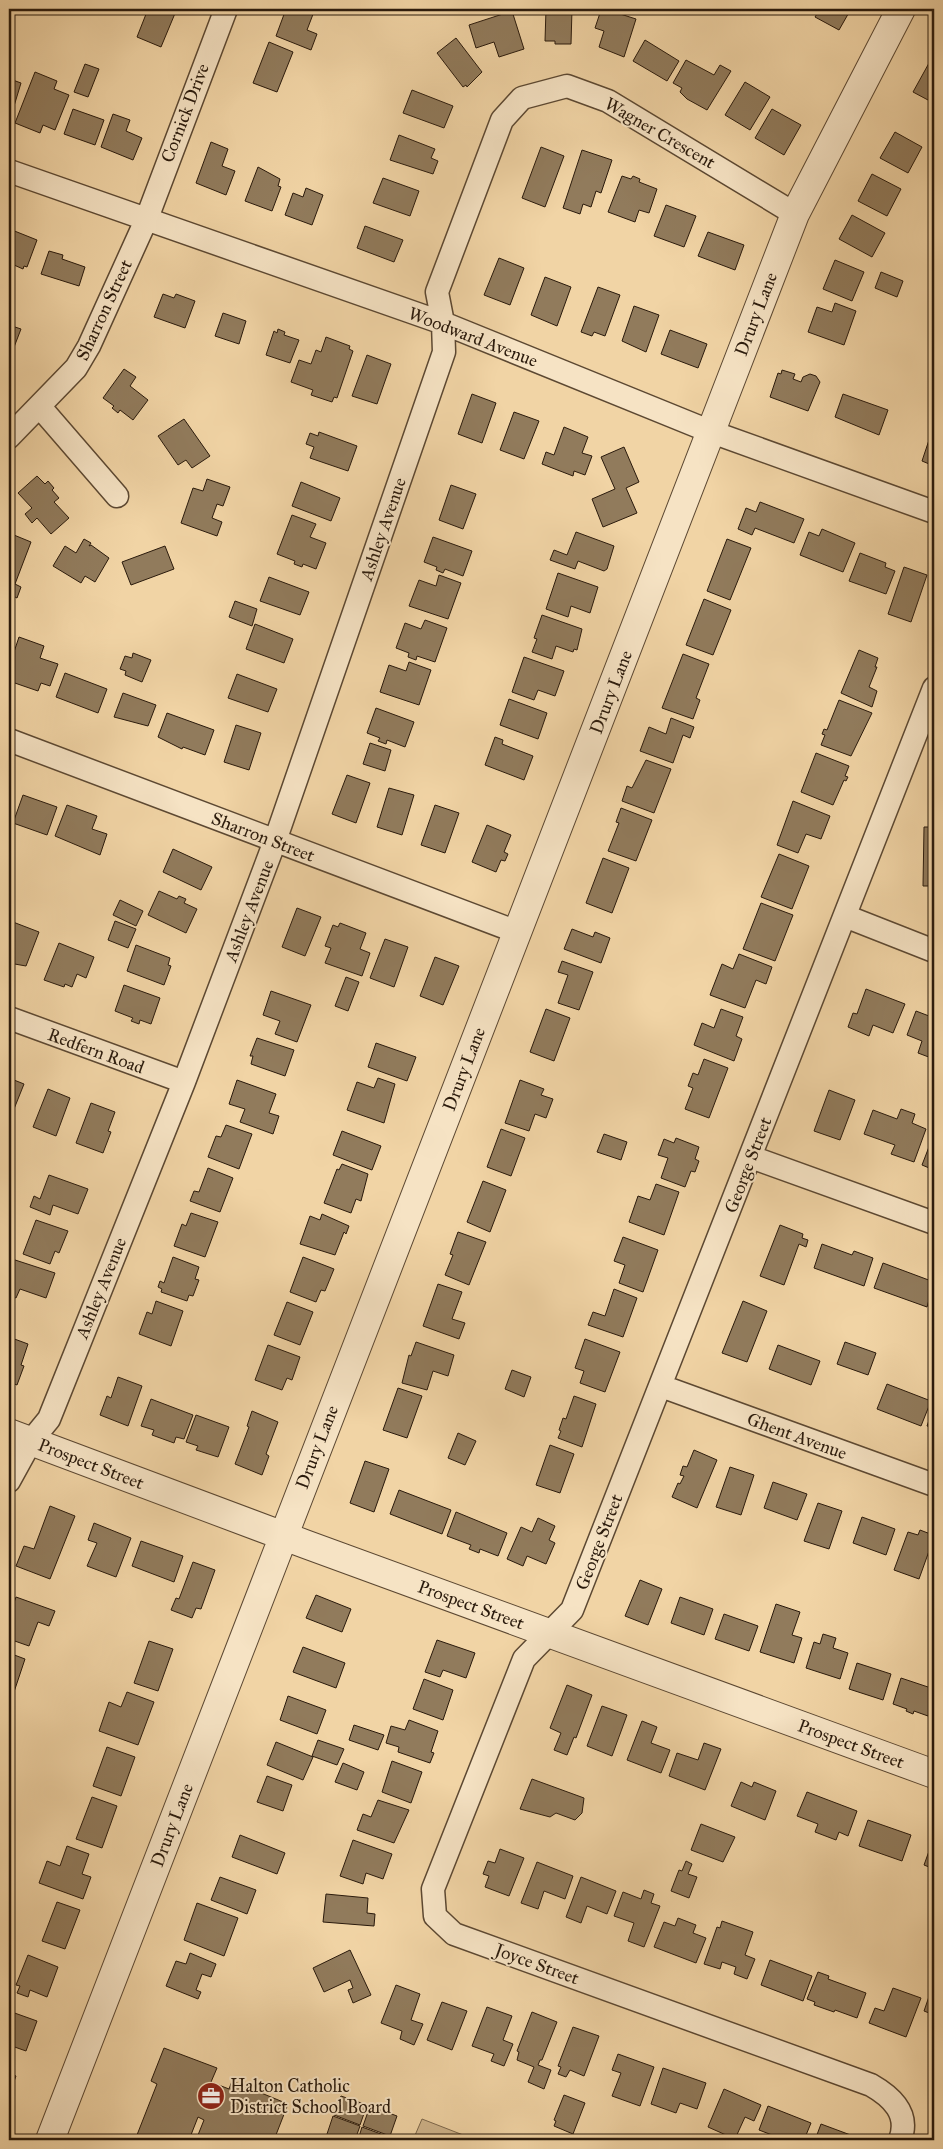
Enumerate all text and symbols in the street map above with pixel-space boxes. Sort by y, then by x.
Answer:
street label: Cornick Drive [156,60,214,166]
street label: Wagner Crescent [600,92,720,175]
street label: Sharron Street [71,255,137,364]
street label: Drury Lane [730,269,782,359]
street label: Woodward Avenue [405,302,541,372]
street label: Ashley Avenue [355,475,411,584]
street label: Drury Lane [585,647,637,737]
street label: Sharron Street [208,807,318,867]
street label: Ashley Avenue [219,857,278,966]
street label: Redfern Road [45,1023,147,1079]
street label: Drury Lane [438,1024,490,1114]
street label: George Street [720,1113,778,1216]
street label: Ashley Avenue [70,1234,131,1343]
street label: Drury Lane [291,1402,343,1492]
street label: Ghent Avenue [744,1408,850,1464]
street label: Prospect Street [35,1434,148,1495]
street label: George Street [571,1490,629,1593]
street label: Prospect Street [415,1576,528,1635]
street label: Prospect Street [795,1715,908,1774]
street label: Drury Lane [146,1780,198,1870]
street label: Joyce Street [490,1938,583,1991]
place label: Halton Catholic District School Board [230,2075,391,2118]
office icon: Halton Catholic District School Board [196,2081,226,2111]

